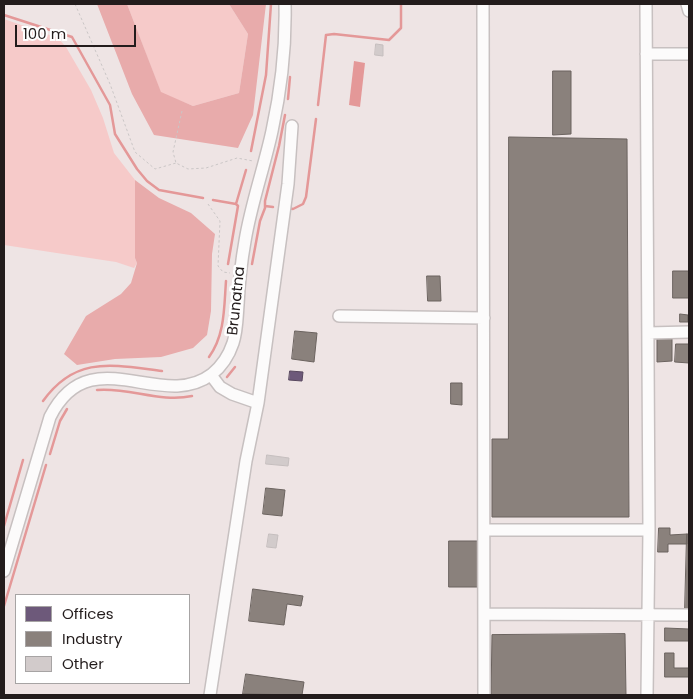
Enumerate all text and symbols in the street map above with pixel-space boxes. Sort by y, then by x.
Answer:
scale bar [18,15,139,47]
text: 100 m [23,23,66,44]
street label: Brunatna [224,266,250,336]
legend [15,594,190,684]
text: Offices [62,603,114,624]
text: Industry [62,628,122,649]
text: Other [62,653,104,674]

